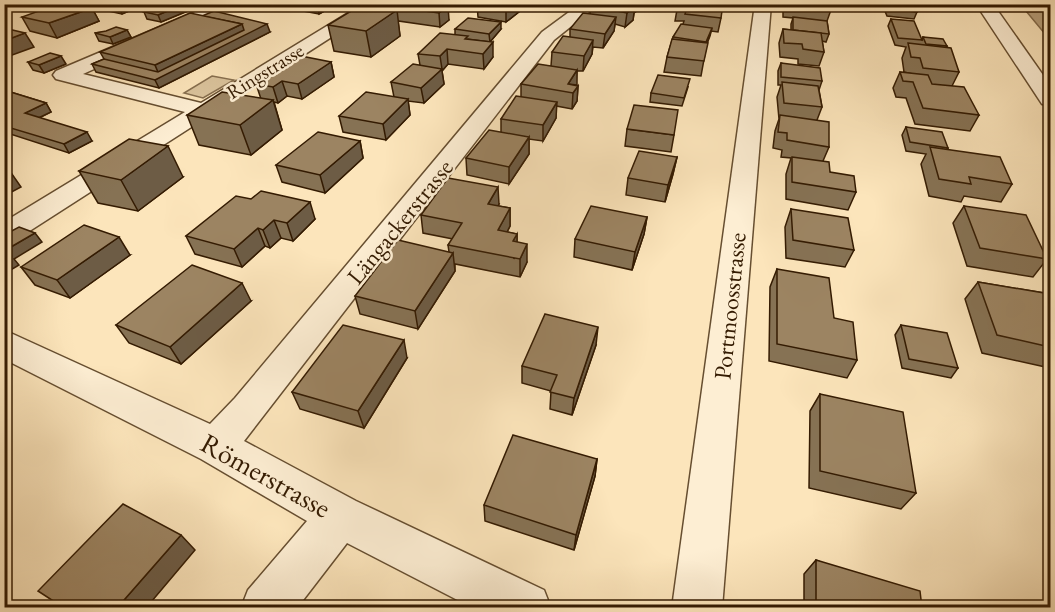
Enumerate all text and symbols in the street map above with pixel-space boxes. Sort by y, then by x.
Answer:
street label: Ringstrasse [221,37,309,105]
street label: Längackerstrasse [340,153,460,291]
street label: Portmoosstrasse [706,231,753,381]
street label: Römerstrasse [195,425,337,526]

